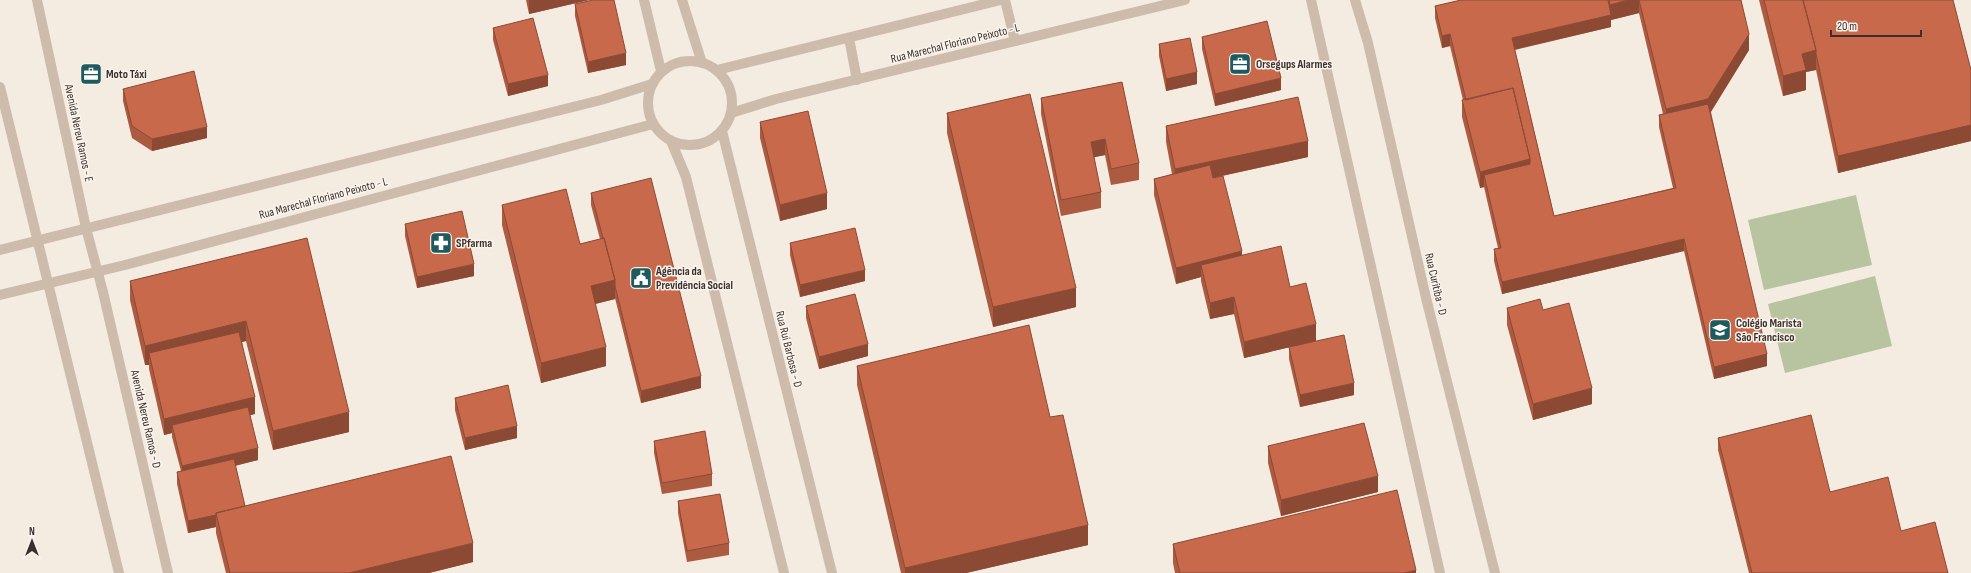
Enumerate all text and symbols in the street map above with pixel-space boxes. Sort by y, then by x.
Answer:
scale bar [1831,12,1921,38]
text: 20 m [1837,19,1857,34]
street label: Rua Marechal Floriano Peixoto - L [889,20,1022,67]
office icon: Orsegups Alarmes [1227,51,1253,77]
place label: Orsegups Alarmes [1256,57,1333,72]
office icon: Moto Táxi [78,61,104,87]
place label: Moto Táxi [106,67,147,82]
street label: Avenida Nereu Ramos - E [61,82,96,183]
street label: Rua Marechal Floriano Peixoto - L [257,174,390,223]
pharmacy icon: SPfarma [428,230,454,256]
place label: SPfarma [456,236,492,251]
street label: Rua Curitiba - D [1421,252,1450,317]
place label: Agência da Previdência Social [655,264,733,293]
public building icon: Agência da Previdência Social [628,265,654,291]
street label: Rua Rui Barbosa - D [772,309,805,389]
place label: Colégio Marista São Francisco [1736,316,1802,345]
school or university icon: Colégio Marista São Francisco [1707,317,1733,343]
street label: Avenida Nereu Ramos - D [127,368,164,470]
north arrow [12,521,52,561]
text: N [29,525,35,538]

